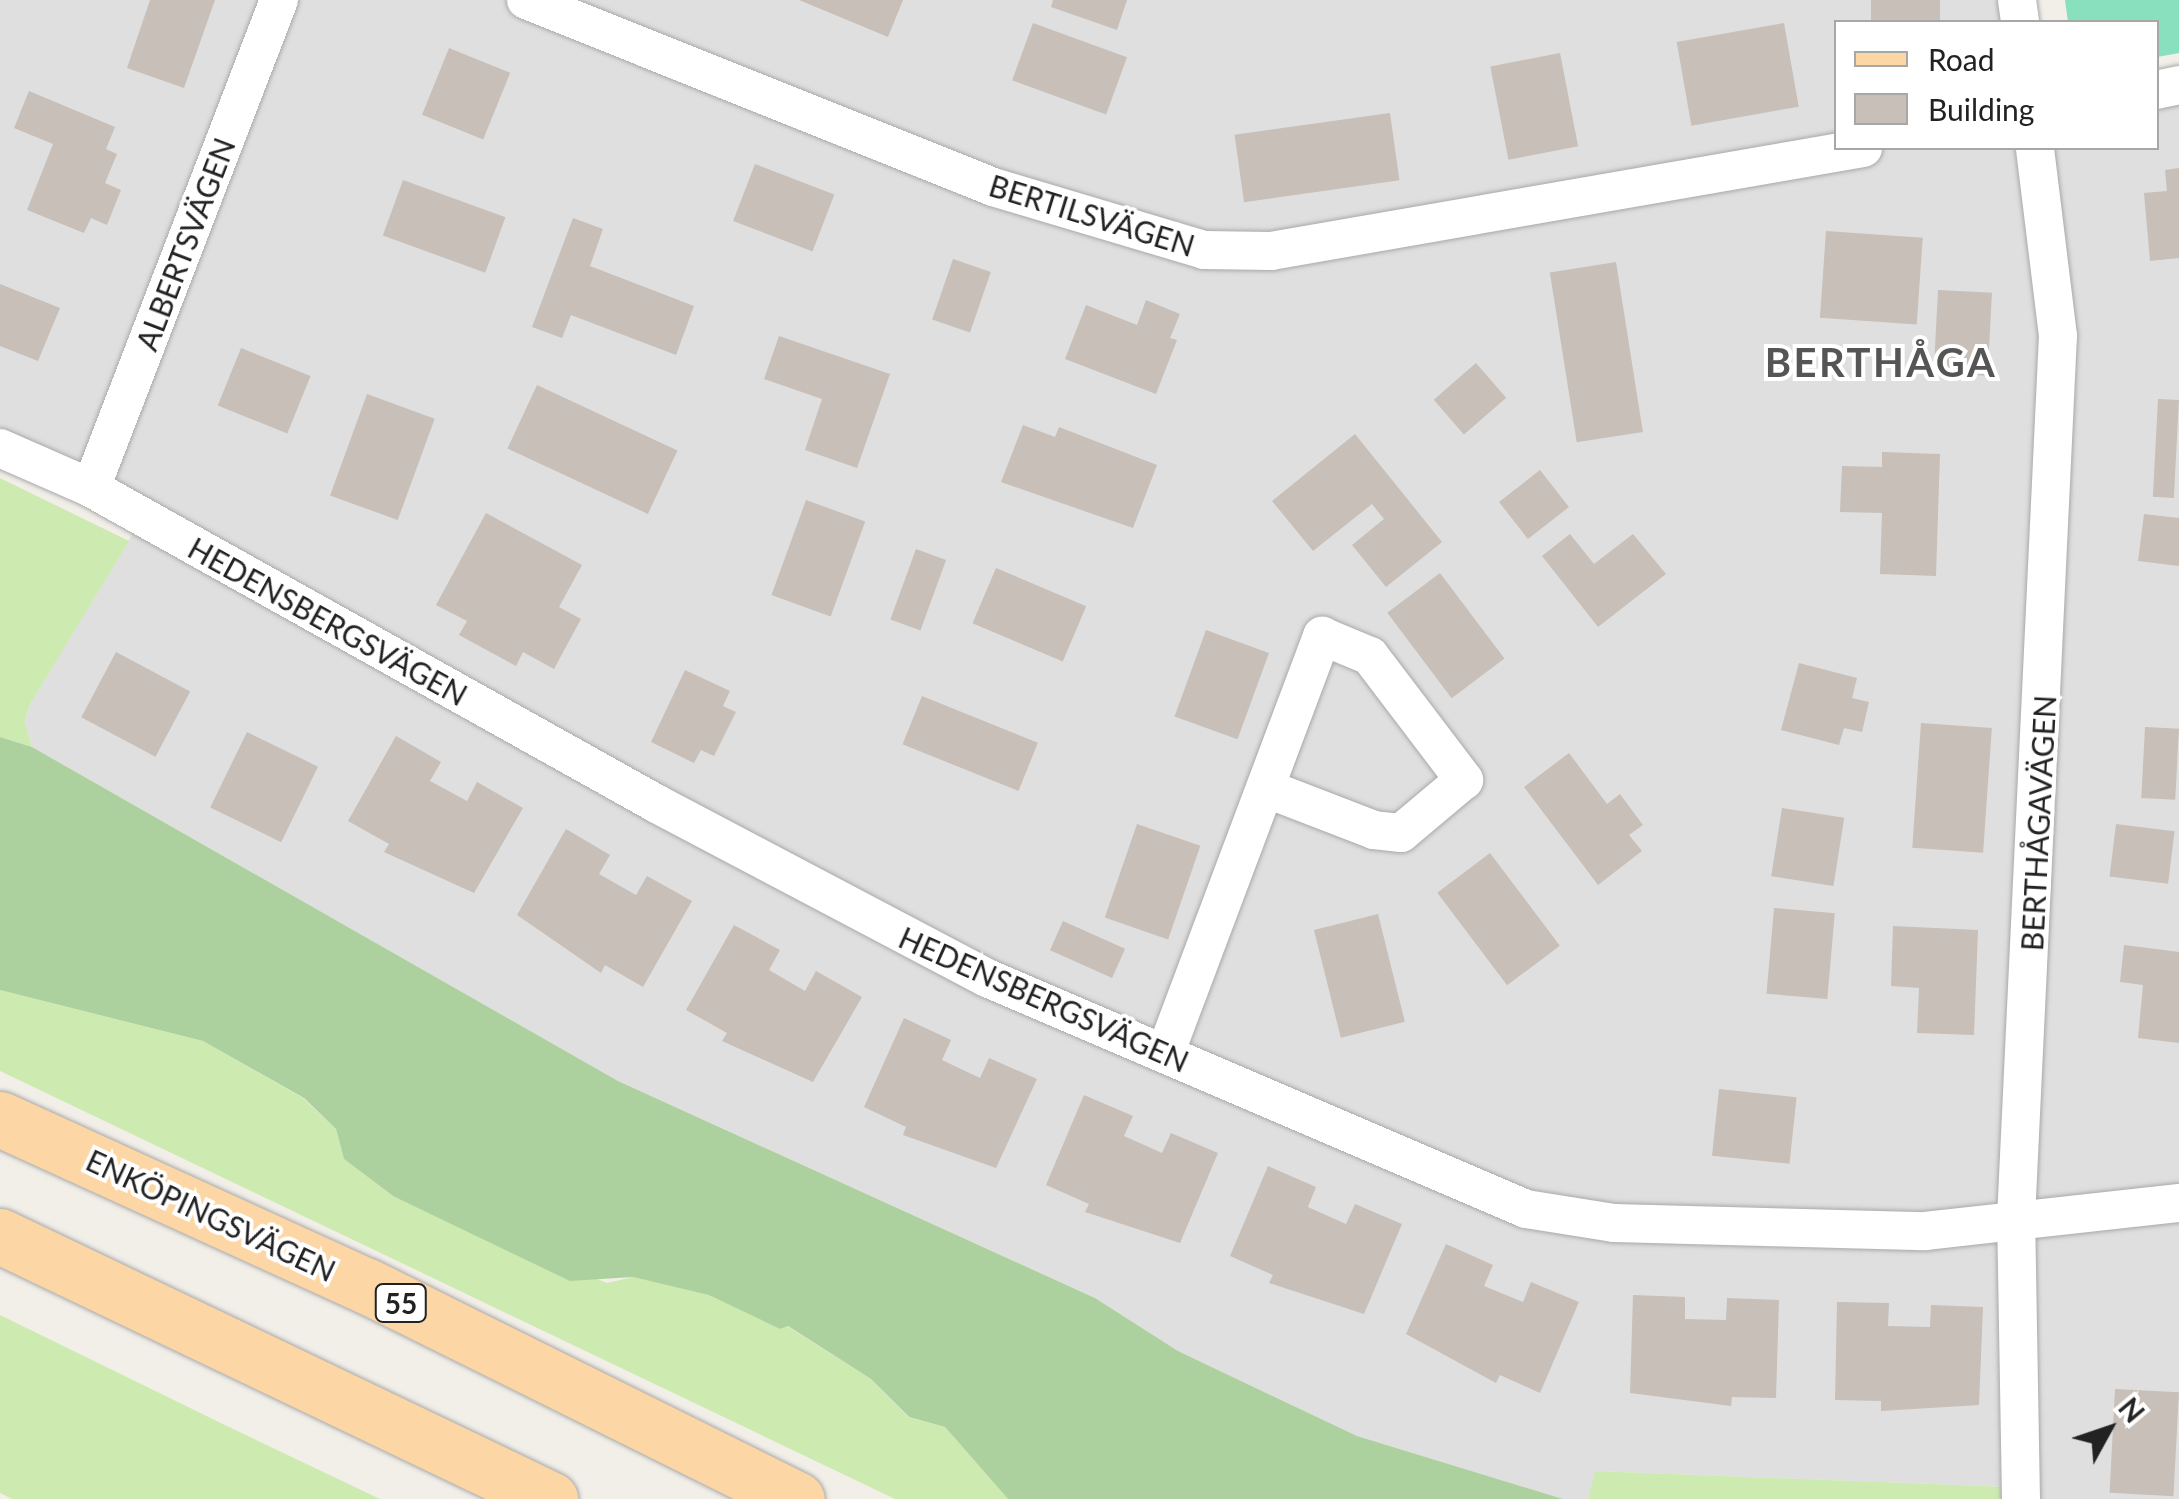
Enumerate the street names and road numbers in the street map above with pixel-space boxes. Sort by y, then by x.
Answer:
street label: ALBERTSVÄGEN [128,133,242,355]
street label: BERTILSVÄGEN [985,167,1199,263]
street label: HEDENSBERGSVÄGEN [182,529,474,713]
street label: BERTHÅGAVÄGEN [2013,694,2063,952]
street label: HEDENSBERGSVÄGEN [894,919,1194,1079]
street label: ENKÖPINGSVÄGEN [81,1142,341,1288]
road number: 55 [374,1280,428,1326]

